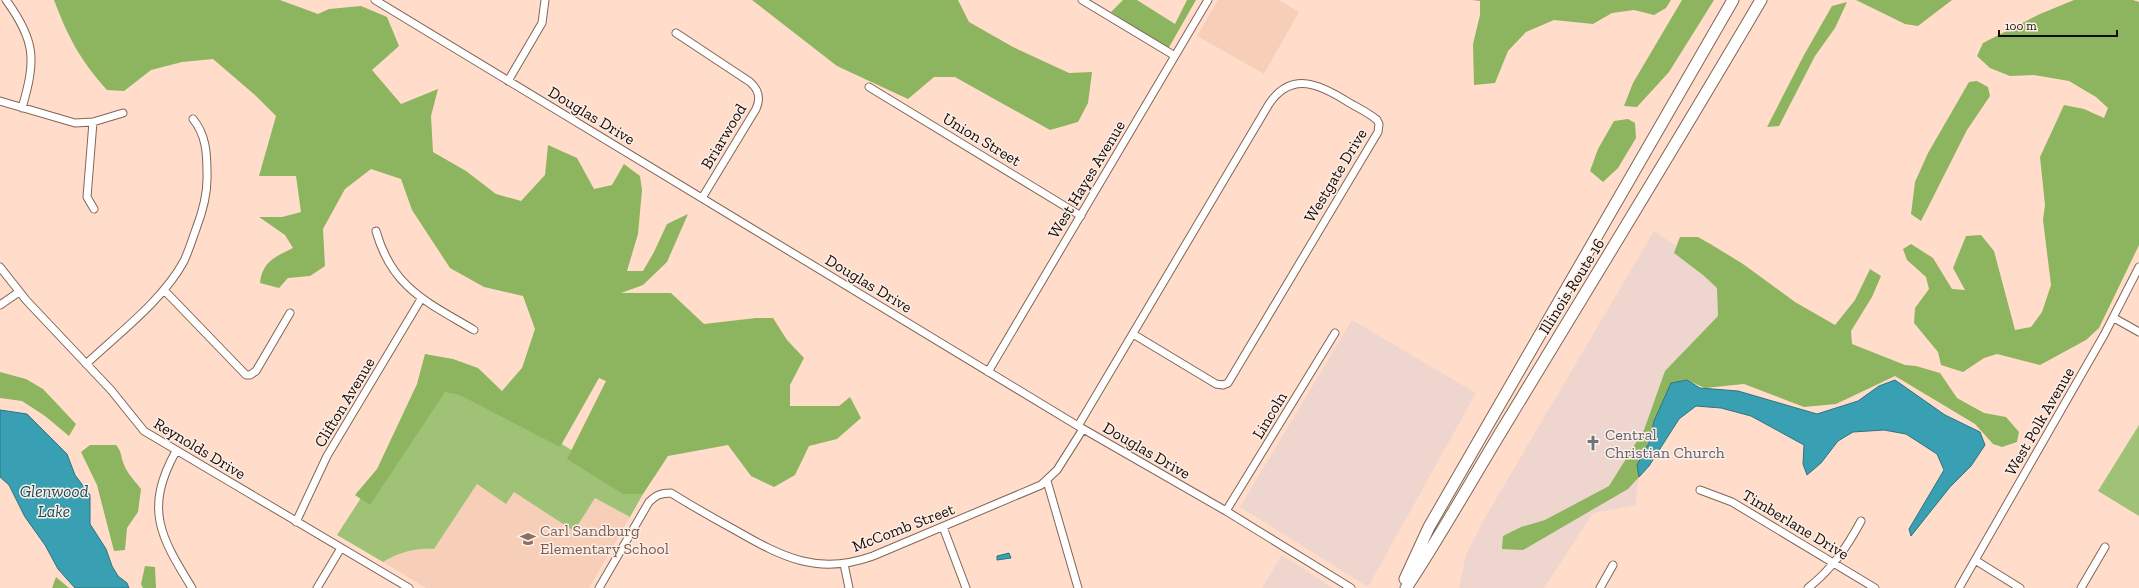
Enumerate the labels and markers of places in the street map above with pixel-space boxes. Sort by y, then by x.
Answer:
place label: Central Christian Church [1605,425,1725,462]
church icon: Central Christian Church [1584,434,1602,452]
place label: Carl Sandburg Elementary School [540,521,669,558]
school or university icon: Carl Sandburg Elementary School [519,530,537,548]

